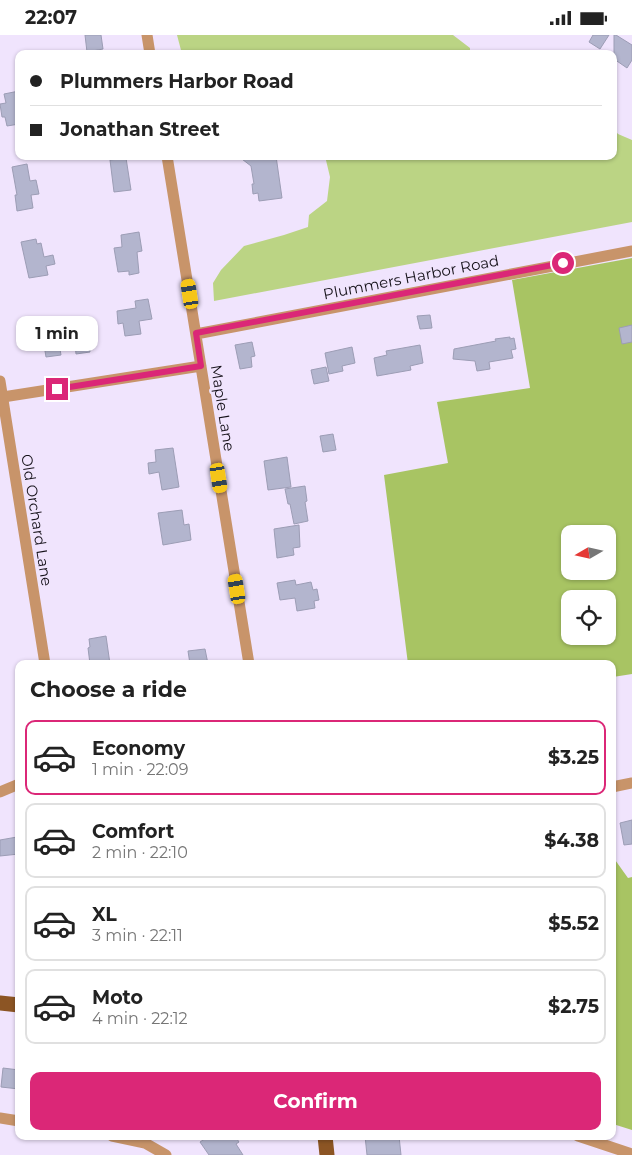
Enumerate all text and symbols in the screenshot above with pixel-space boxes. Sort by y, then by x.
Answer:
text: 22:07 [25,6,77,29]
text: Plummers Harbor Road [60,70,294,93]
text: Jonathan Street [60,118,220,141]
street label: Plummers Harbor Road [321,251,501,303]
route start [552,252,574,274]
car [180,278,199,310]
callout: 1 min [16,317,98,351]
text: 1 min [35,324,79,343]
street label: Maple Lane [207,363,239,453]
route end [46,378,68,400]
street label: Old Orchard Lane [17,453,57,587]
car [209,462,228,494]
north arrow [561,525,616,580]
map controls [561,525,616,645]
car [227,573,246,605]
button: locate [561,590,616,645]
text: Choose a ride [30,676,187,703]
icon: car [32,735,77,780]
text: Economy [92,737,185,760]
text: $3.25 [548,746,599,769]
text: 1 min · 22:09 [92,760,188,779]
icon: car [32,818,77,863]
text: Comfort [92,820,174,843]
text: $4.38 [544,829,599,852]
text: 2 min · 22:10 [92,843,188,862]
icon: car [32,901,77,946]
text: XL [92,903,117,926]
text: $5.52 [548,912,599,935]
text: 3 min · 22:11 [92,926,183,945]
icon: car [32,984,77,1029]
text: Moto [92,986,143,1009]
text: $2.75 [548,995,599,1018]
text: 4 min · 22:12 [92,1009,188,1028]
button: Confirm [30,1072,601,1130]

